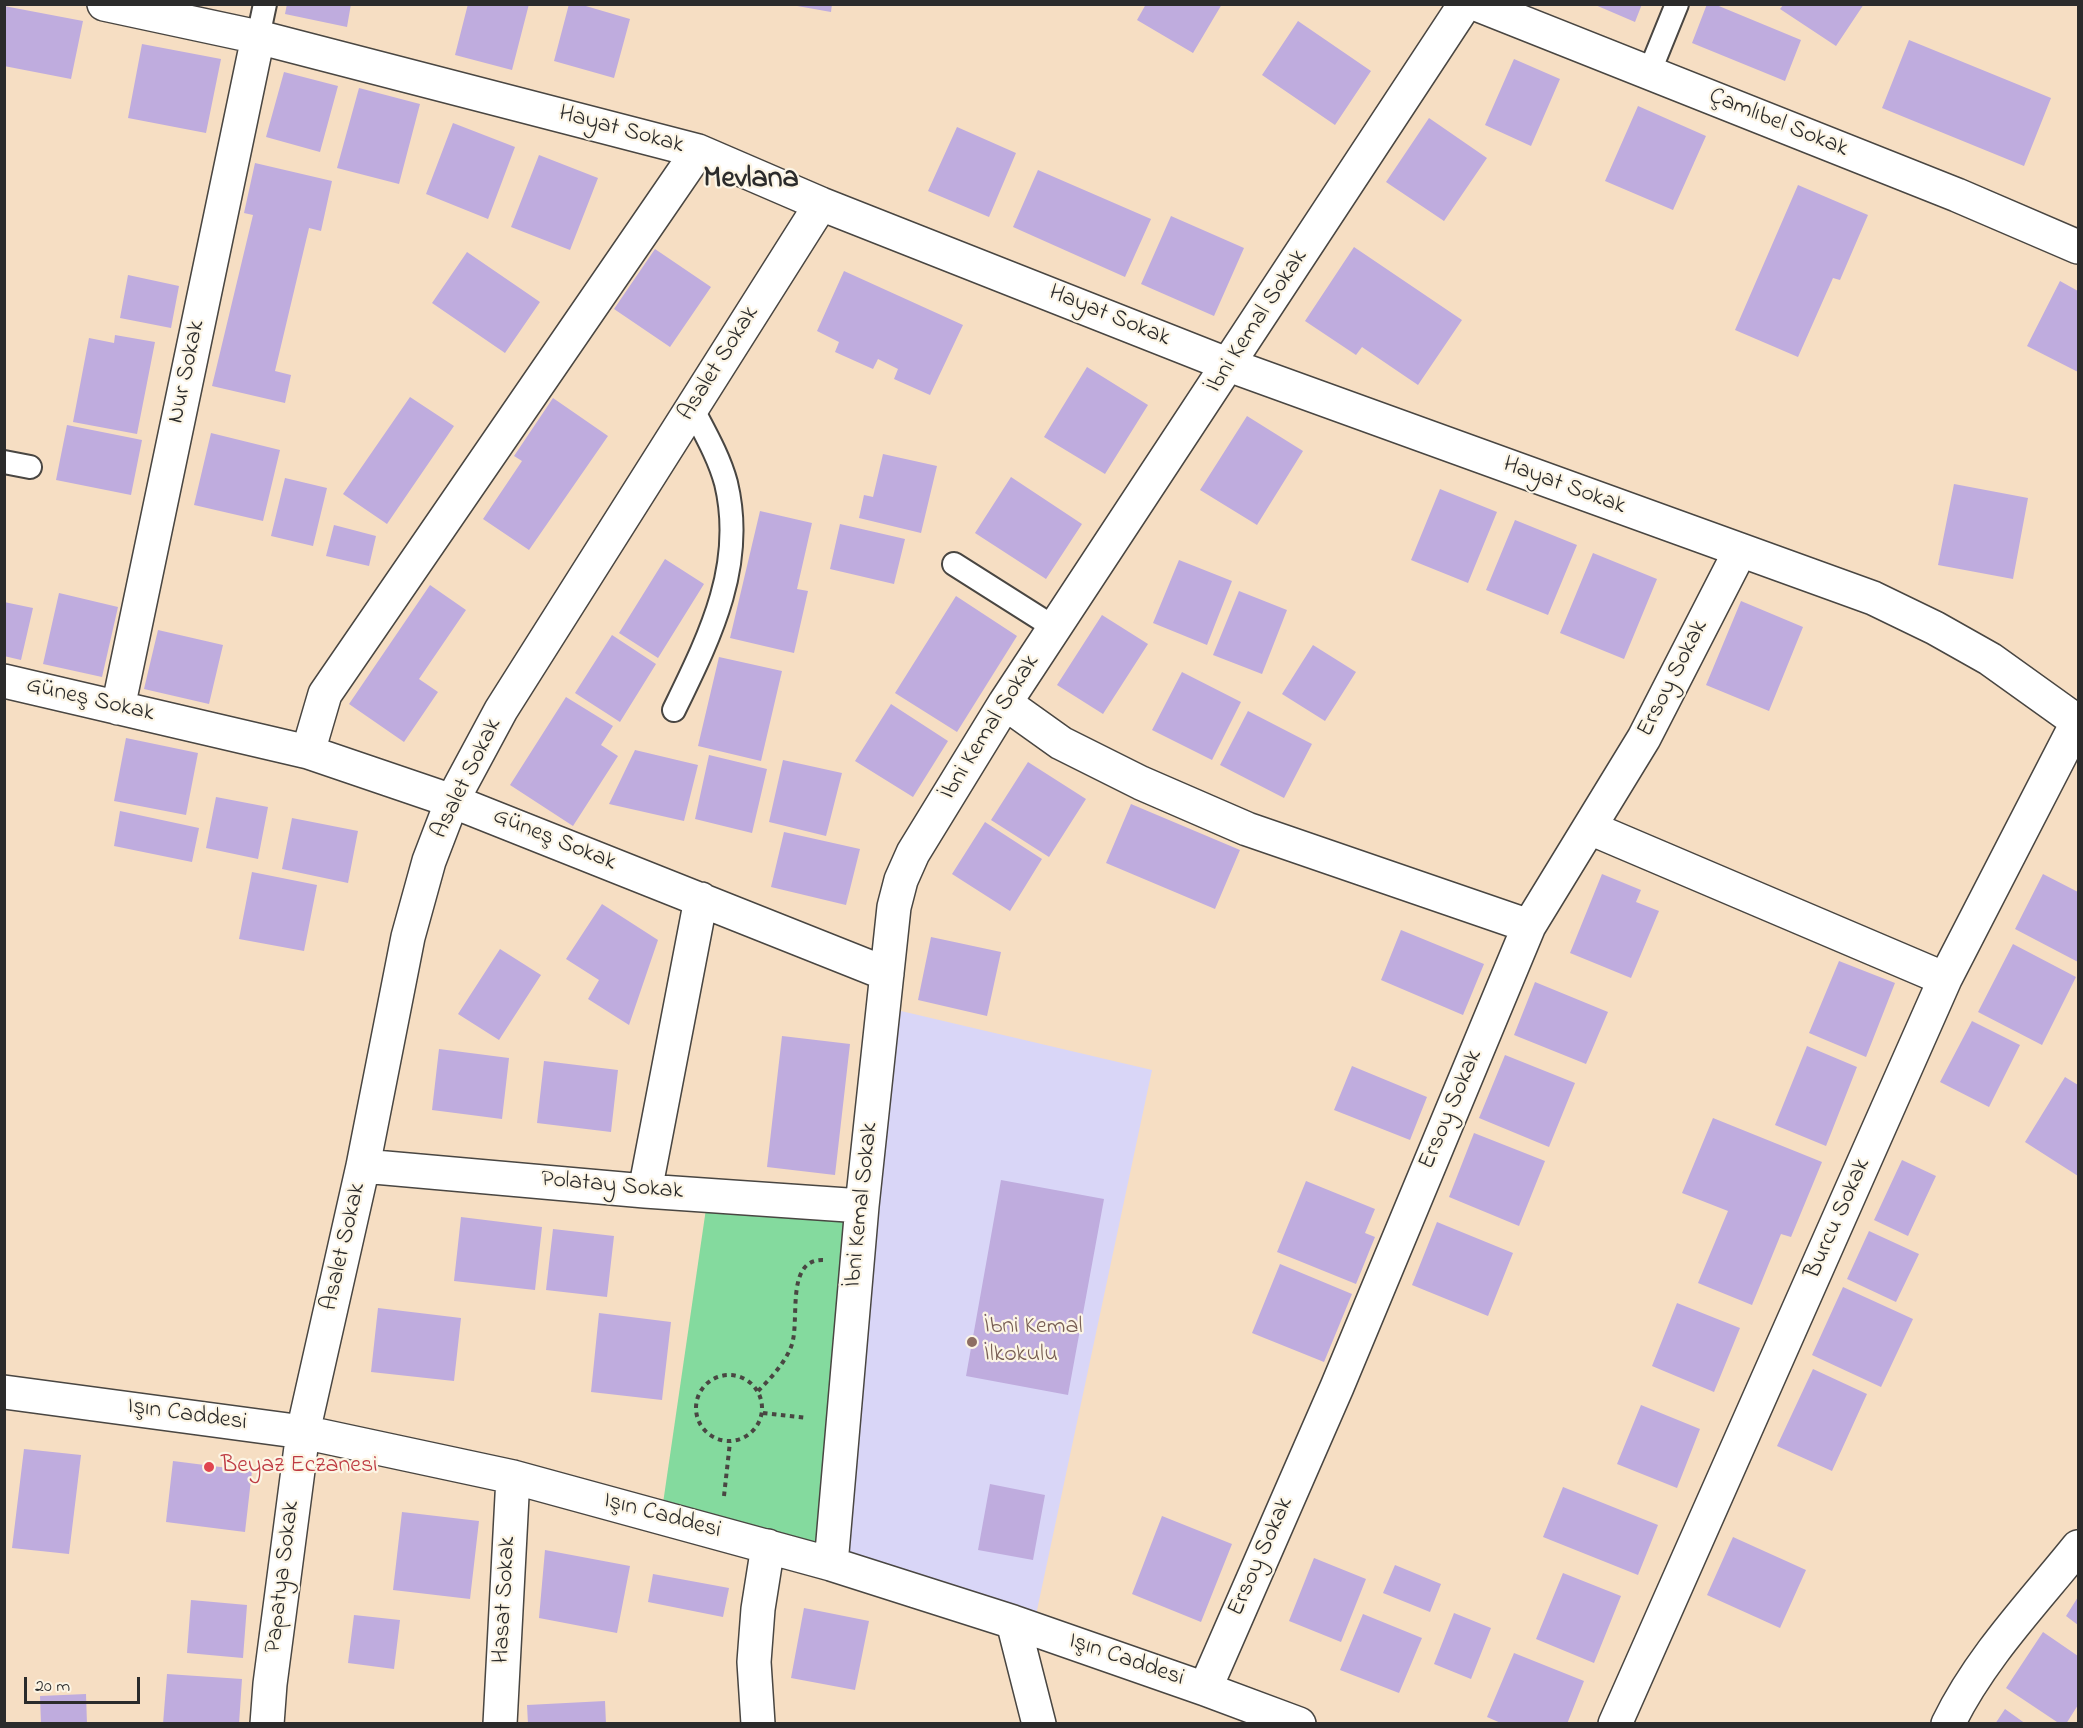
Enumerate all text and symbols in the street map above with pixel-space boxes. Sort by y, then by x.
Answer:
street label: Çamlıbel Sokak [1704,83,1852,165]
street label: Hayat Sokak [555,100,687,162]
district label: Mevlana [703,163,799,199]
street label: İbni Kemal Sokak [1201,245,1315,399]
street label: Hayat Sokak [1044,280,1174,354]
street label: Asalet Sokak [673,301,767,427]
street label: Nur Sokak [163,318,213,426]
street label: Hayat Sokak [1499,452,1629,522]
street label: Ersoy Sokak [1632,616,1716,742]
street label: İbni Kemal Sokak [935,650,1047,806]
street label: Güneş Sokak [23,672,157,730]
street label: Asalet Sokak [427,714,509,844]
street label: Güneş Sokak [488,803,620,879]
street label: Ersoy Sokak [1414,1046,1490,1174]
street label: İbni Kemal Sokak [840,1121,886,1289]
street label: Burcu Sokak [1800,1154,1878,1284]
street label: Polatay Sokak [540,1166,684,1208]
street label: Asalet Sokak [316,1180,374,1314]
place label: İbni Kemal İlkokulu [984,1314,1082,1370]
marker: İbni Kemal İlkokulu [965,1335,979,1349]
street label: Işın Caddesi [125,1393,249,1439]
place label: Beyaz Eczanesi [221,1453,378,1481]
marker: Beyaz Eczanesi [202,1460,216,1474]
street label: Işın Caddesi [600,1488,724,1546]
street label: Ersoy Sokak [1223,1493,1301,1621]
street label: Papatya Sokak [260,1499,308,1655]
street label: Hasat Sokak [488,1536,524,1664]
street label: Işın Caddesi [1064,1628,1188,1694]
scale bar [27,1665,142,1703]
text: 20 m [35,1674,70,1700]

